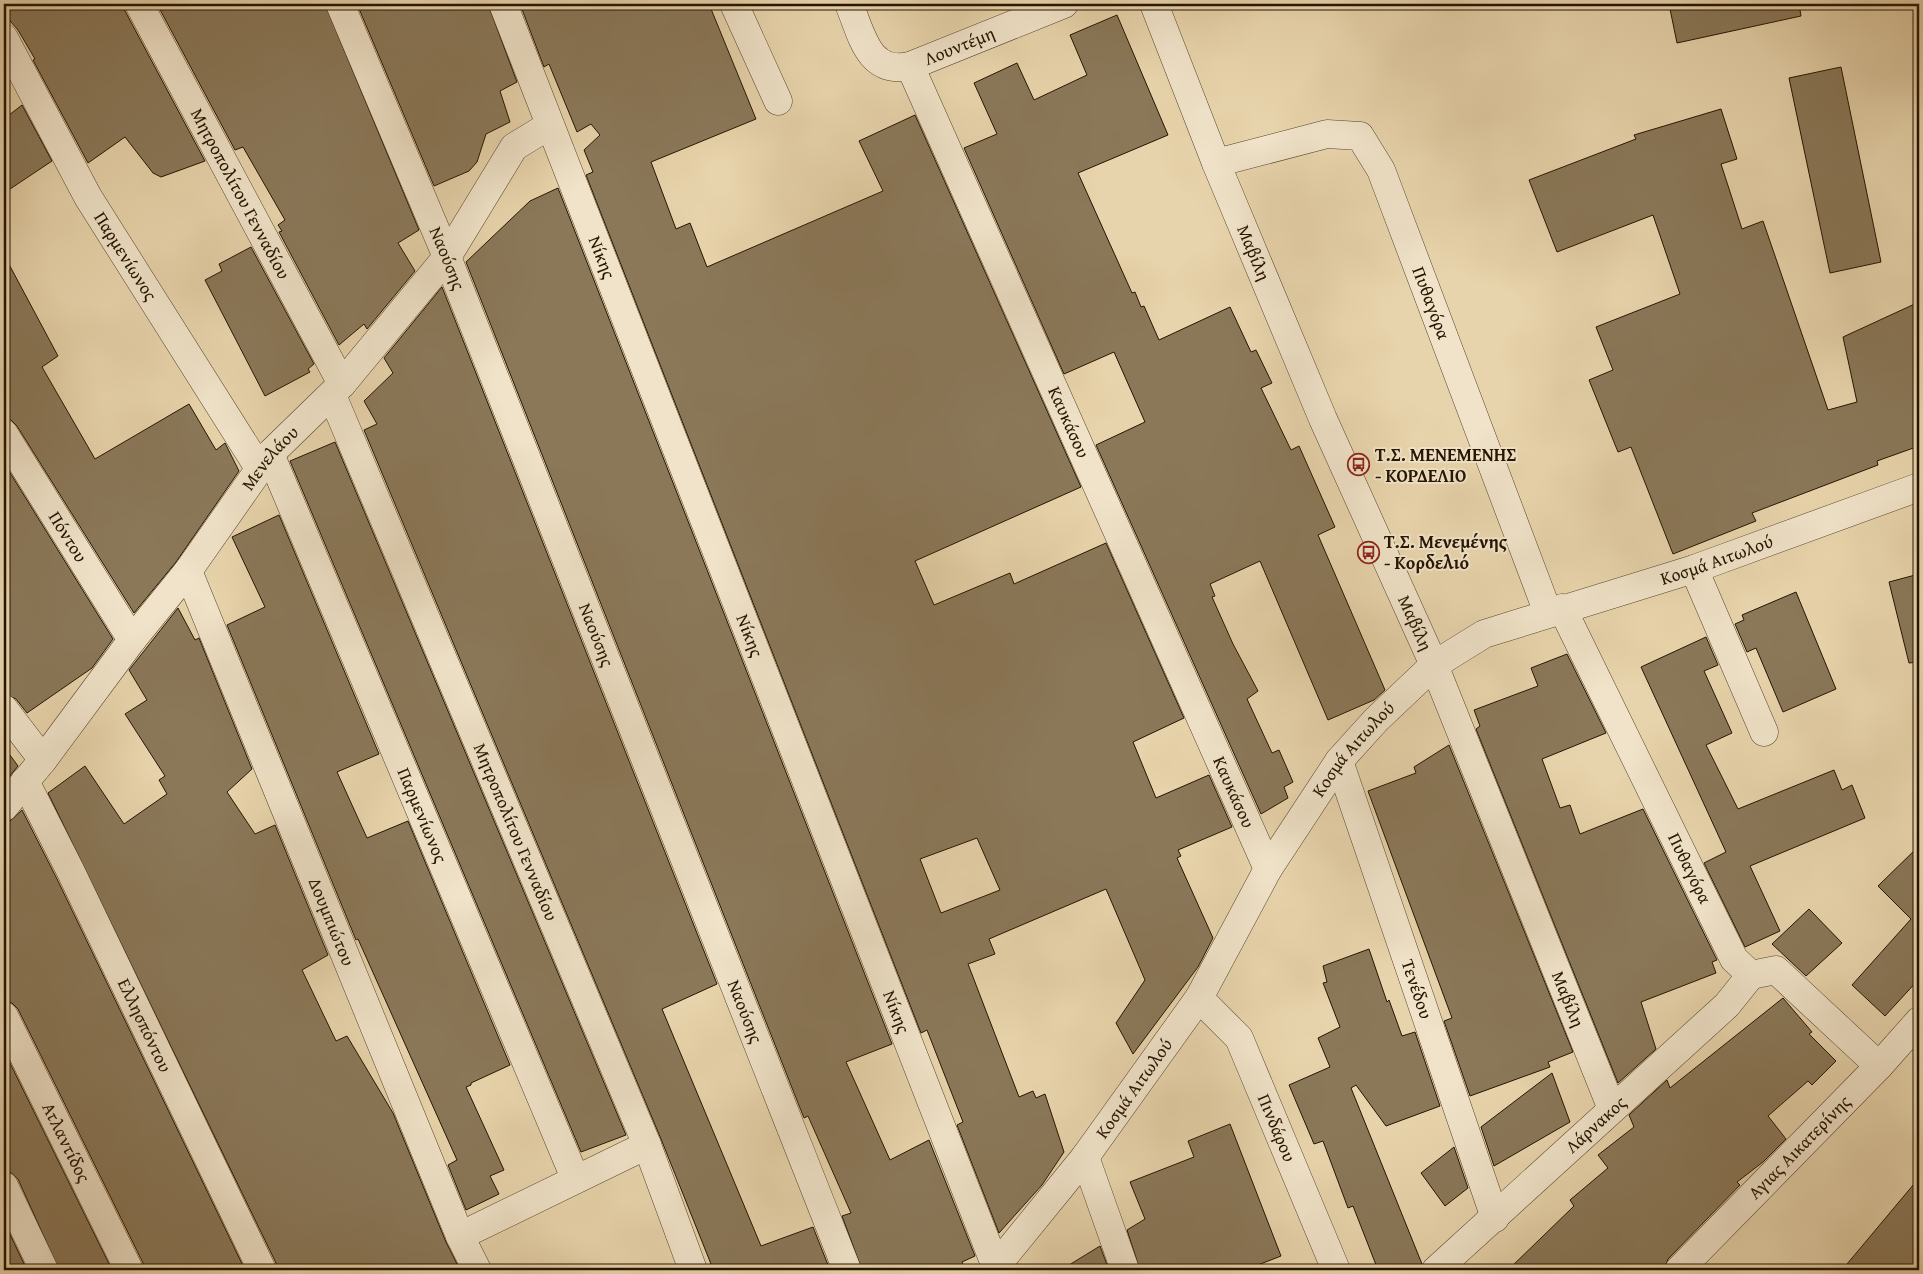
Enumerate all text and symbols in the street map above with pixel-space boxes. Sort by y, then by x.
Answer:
street label: Λουντέμη [920,19,999,72]
street label: Μητροπολίτου Γενναδίου [184,103,298,284]
street label: Παρμενίωνος [87,206,164,306]
street label: Μαβίλη [1230,220,1278,285]
street label: Ναούσης [423,222,473,294]
street label: Νίκης [582,232,623,283]
street label: Πυθαγόρα [1406,262,1458,344]
street label: Καυκάσου [1041,382,1097,462]
street label: Μενελάου [234,419,304,496]
place label: Τ.Σ. ΜΕΝΕΜΕΝΗΣ - ΚΟΡΔΕΛΙΟ [1375,441,1516,489]
bus stop icon: Τ.Σ. ΜΕΝΕΜΕΝΗΣ - ΚΟΡΔΕΛΙΟ [1347,453,1371,477]
street label: Πόντου [42,506,95,567]
street label: Κοσμά Αιτωλού [1657,527,1777,592]
place label: Τ.Σ. Μενεμένης - Κορδελιό [1384,528,1508,576]
bus stop icon: Τ.Σ. Μενεμένης - Κορδελιό [1356,540,1380,564]
street label: Μαβίλη [1391,591,1440,655]
street label: Ναούσης [572,599,622,671]
street label: Νίκης [729,610,771,661]
street label: Κοσμά Αιτωλού [1305,695,1401,802]
street label: Μητροπολίτου Γενναδίου [467,739,565,925]
street label: Καυκάσου [1206,752,1262,832]
street label: Παρμενίωνος [391,763,455,867]
street label: Πυθαγόρα [1661,828,1719,909]
street label: Δουμπιώτου [302,873,362,970]
street label: Τενέδου [1395,956,1440,1022]
street label: Μαβίλη [1545,967,1592,1031]
street label: Ελλησπόντου [111,974,179,1077]
street label: Ναούσης [721,976,770,1048]
street label: Νίκης [876,986,918,1038]
street label: Κοσμά Αιτωλού [1088,1032,1179,1144]
street label: Αγιας Αικατερίνης [1742,1088,1857,1205]
street label: Λάρνακος [1559,1089,1632,1159]
street label: Πινδάρου [1251,1090,1303,1166]
street label: Ατλαντίδος [36,1098,98,1187]

